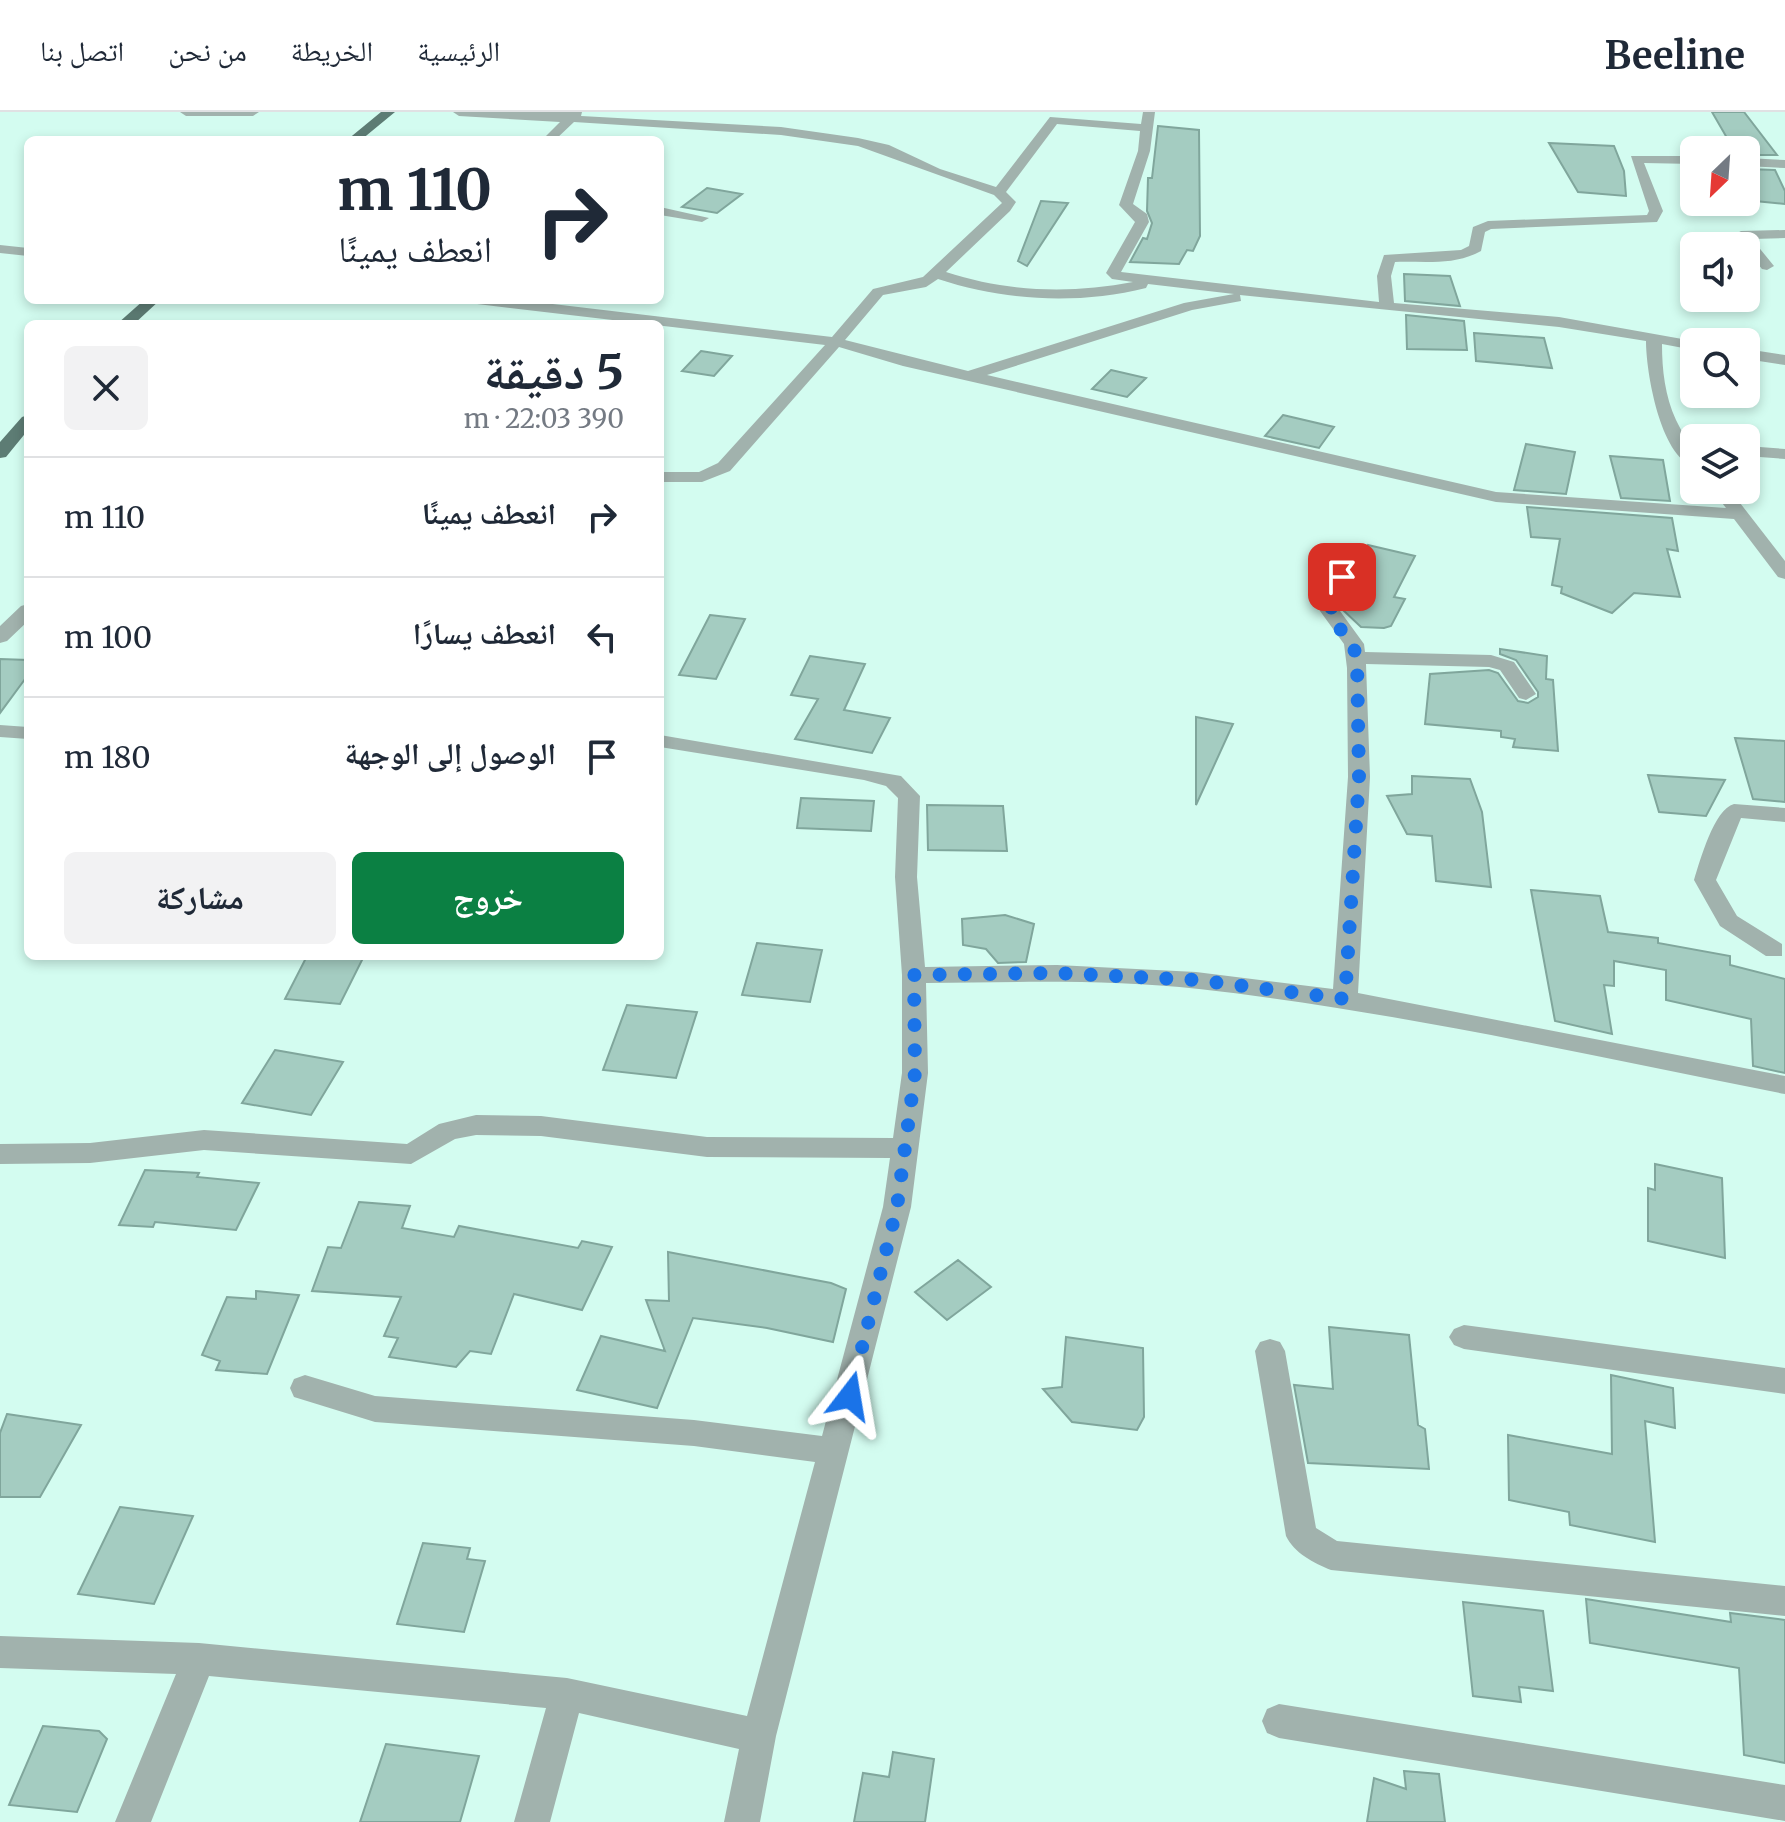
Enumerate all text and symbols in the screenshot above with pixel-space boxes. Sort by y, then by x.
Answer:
text: Beeline [1605,32,1745,79]
text: اتصل بنا [40,33,124,69]
text: من نحن [168,33,247,69]
text: الخريطة [291,33,373,69]
text: الرئيسية [417,33,500,69]
north arrow [1680,136,1760,216]
map controls [1680,136,1760,504]
text: 110 m [337,155,492,225]
icon: right [520,168,624,272]
text: انعطف يمينًا [338,227,492,272]
button: sound [1680,232,1760,312]
button: search [1680,328,1760,408]
text: 5 دقيقة [484,342,624,402]
button: close [64,346,148,430]
text: 390 m · 22:03 [464,402,624,435]
button: layers [1680,424,1760,504]
text: انعطف يمينًا [422,494,556,532]
icon: right [580,495,624,539]
text: 110 m [64,498,145,536]
pin [1308,543,1376,611]
icon: arrive [1320,555,1364,599]
text: انعطف يسارًا [413,614,556,652]
icon: left [580,615,624,659]
text: 100 m [64,618,152,656]
text: الوصول إلى الوجهة [345,734,556,772]
icon: arrive [580,735,624,779]
text: 180 m [64,738,151,776]
button: مشاركة [64,852,336,944]
button: خروج [352,852,624,944]
position arrow [808,1354,892,1438]

